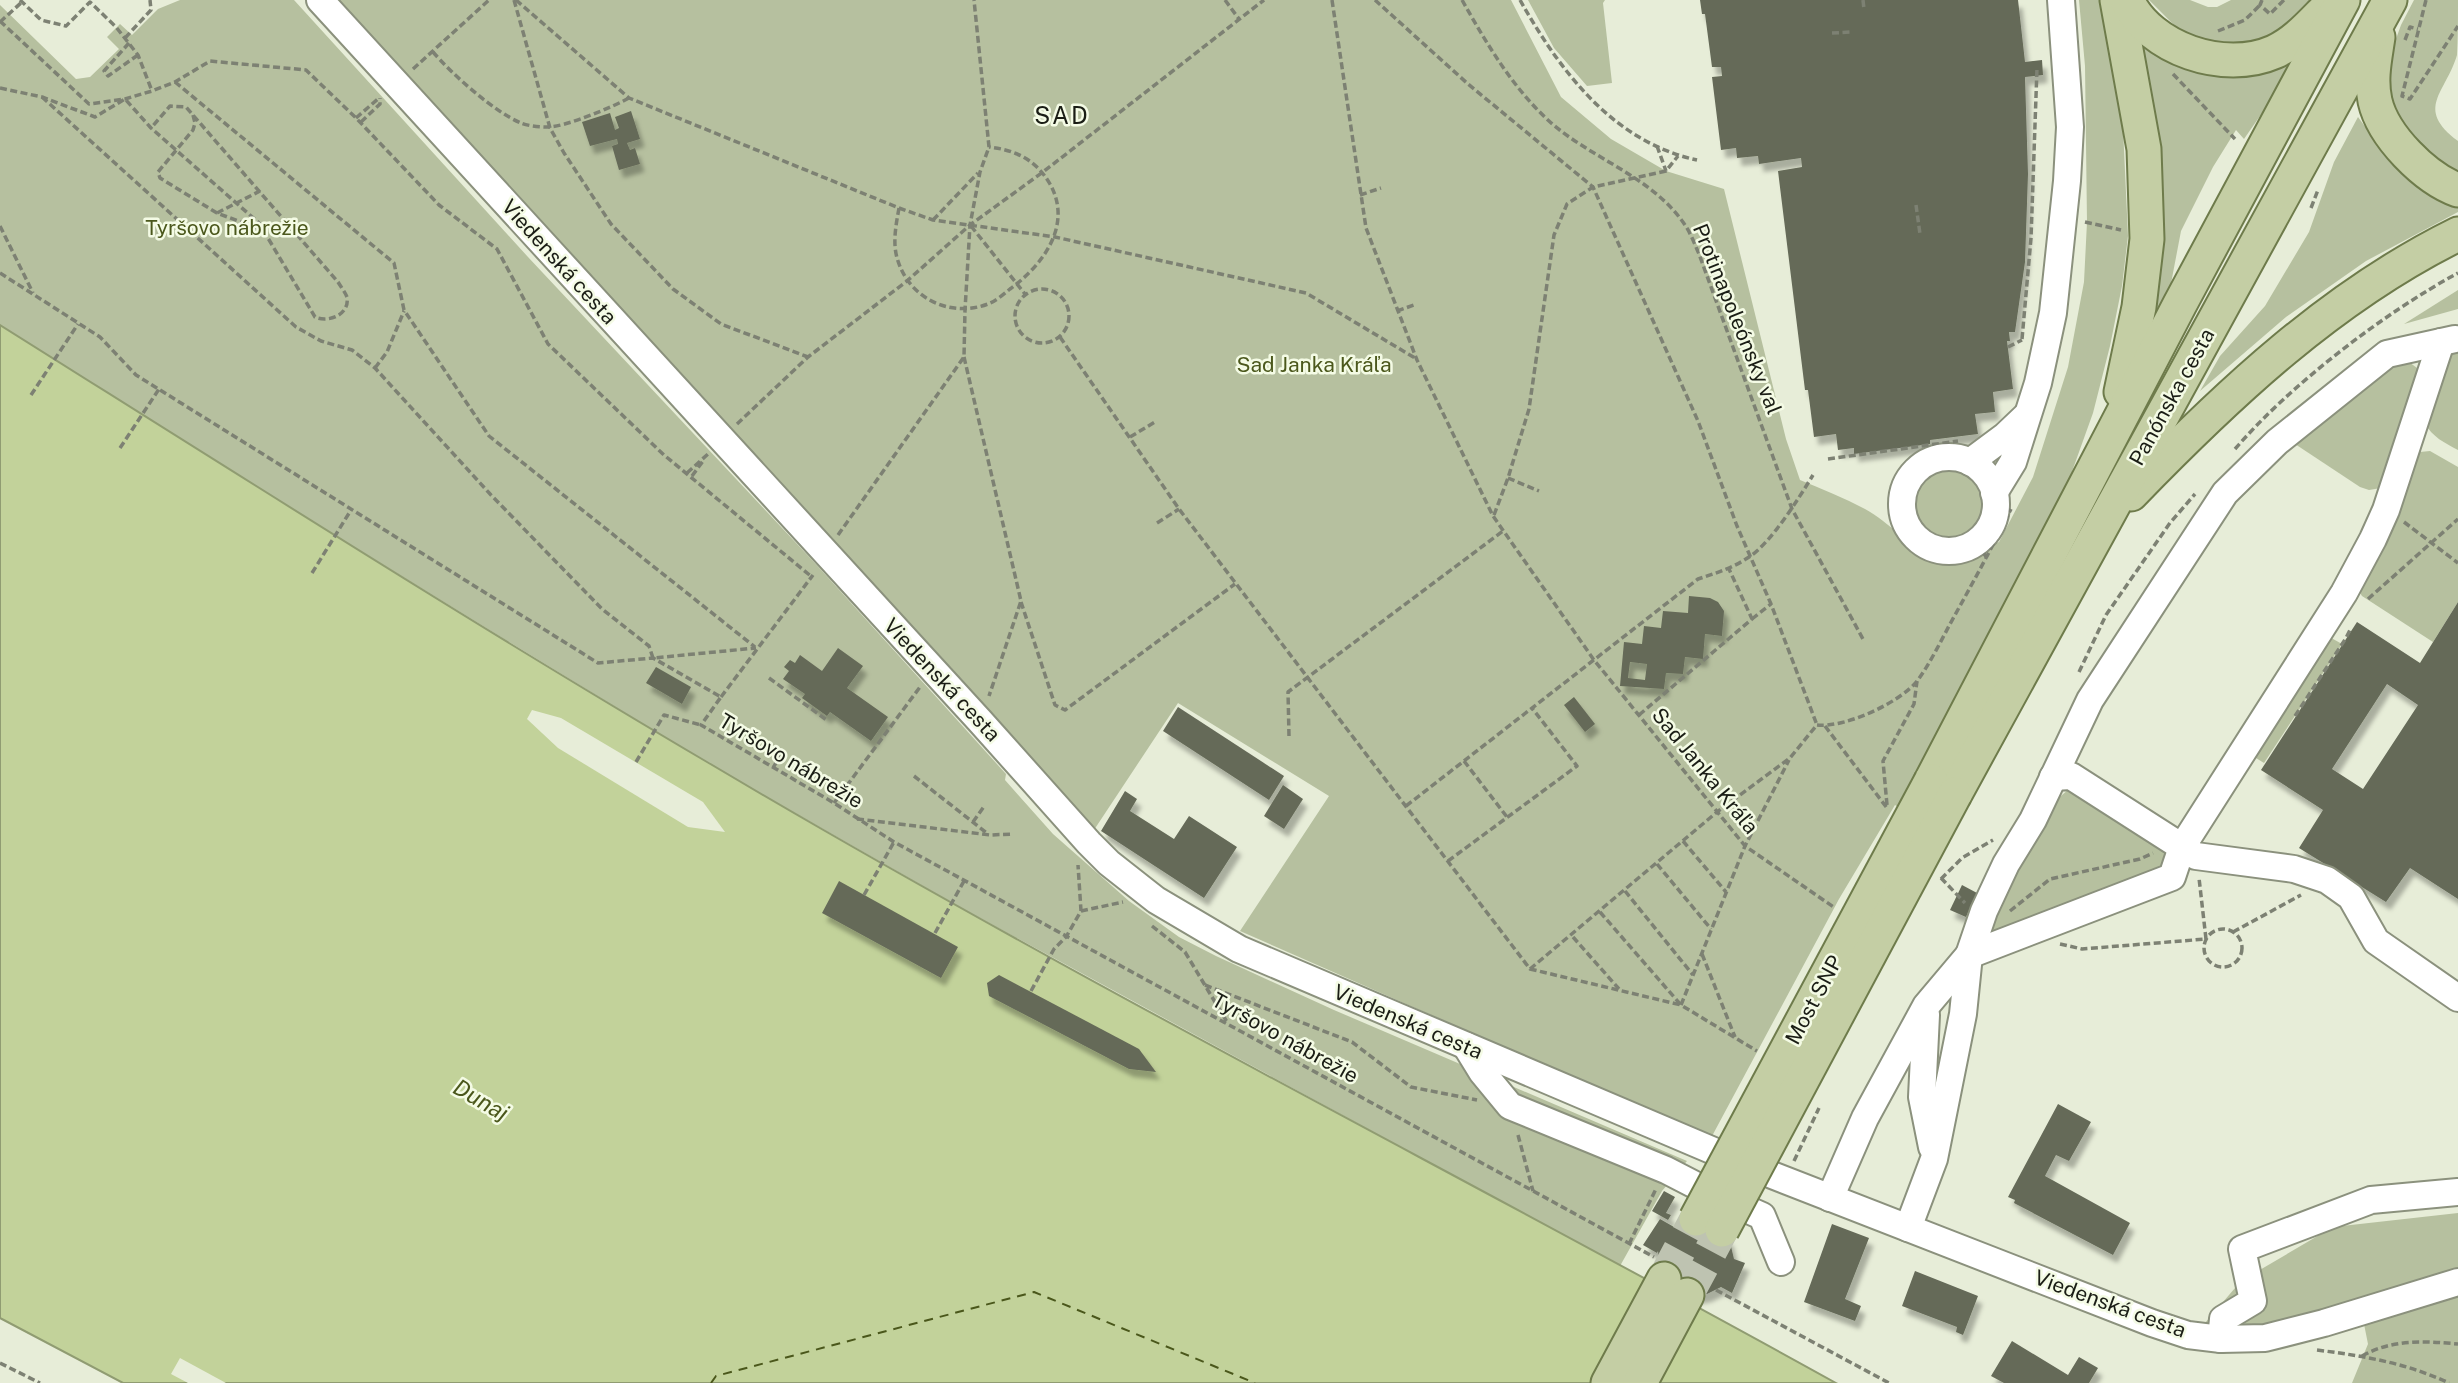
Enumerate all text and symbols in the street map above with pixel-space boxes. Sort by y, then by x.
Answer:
district label: SAD [1034,101,1090,129]
street label: Viedenská cesta [497,194,622,329]
park label: Tyršovo nábrežie [145,215,309,240]
street label: Protinapoleónsky val [1688,220,1787,418]
street label: Panónska cesta [2124,324,2219,470]
park label: Sad Janka Kráľa [1237,352,1392,377]
street label: Viedenská cesta [879,613,1006,747]
street label: Sad Janka Kráľa [1647,703,1764,839]
street label: Tyršovo nábrežie [715,708,868,813]
street label: Most SNP [1780,951,1847,1049]
street label: Viedenská cesta [1330,979,1486,1064]
street label: Tyršovo nábrežie [1208,987,1363,1088]
water label: Dunaj [449,1073,514,1126]
street label: Viedenská cesta [2031,1265,2189,1343]

